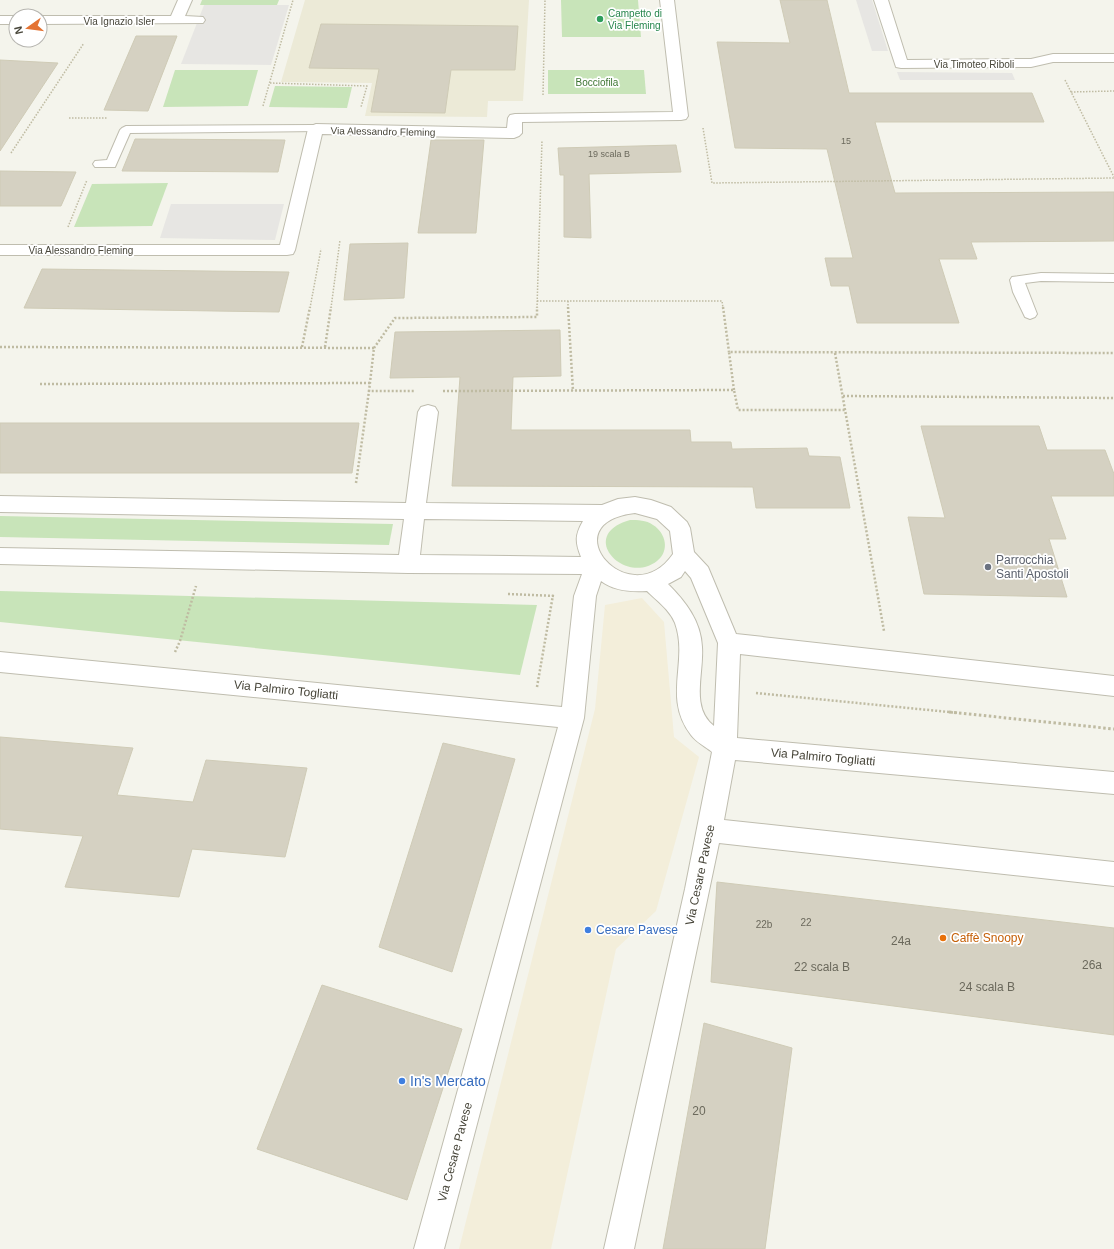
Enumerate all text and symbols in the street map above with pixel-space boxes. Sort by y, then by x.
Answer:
north arrow [8,8,48,48]
place label: Campetto di Via Fleming [608,8,662,31]
marker: Campetto di Via Fleming [595,14,605,24]
street label: Via Ignazio Isler [84,16,155,27]
text: N [12,25,25,36]
street label: Via Timoteo Riboli [934,59,1014,70]
park label: Bocciofila [576,77,619,88]
street label: Via Alessandro Fleming [330,125,436,138]
house number: 15 [841,136,851,146]
house number: 19 scala B [588,149,630,159]
street label: Via Alessandro Fleming [29,245,133,256]
place label: Parrocchia Santi Apostoli [996,553,1069,581]
marker: Parrocchia Santi Apostoli [983,562,993,572]
street label: Via Palmiro Togliatti [233,678,339,702]
street label: Via Palmiro Togliatti [770,745,876,769]
street label: Via Cesare Pavese [682,823,718,927]
house number: 22 [800,917,812,928]
house number: 22b [756,919,773,930]
place label: Cesare Pavese [596,923,678,937]
marker: Cesare Pavese [583,925,593,935]
place label: Caffè Snoopy [951,931,1024,945]
marker: Caffè Snoopy [938,933,948,943]
house number: 24a [891,934,911,948]
house number: 26a [1082,958,1102,972]
house number: 22 scala B [794,960,850,974]
house number: 24 scala B [959,980,1015,994]
place label: In's Mercato [410,1073,486,1089]
marker: In's Mercato [397,1076,407,1086]
street label: Via Cesare Pavese [435,1100,475,1203]
house number: 20 [692,1104,706,1118]

